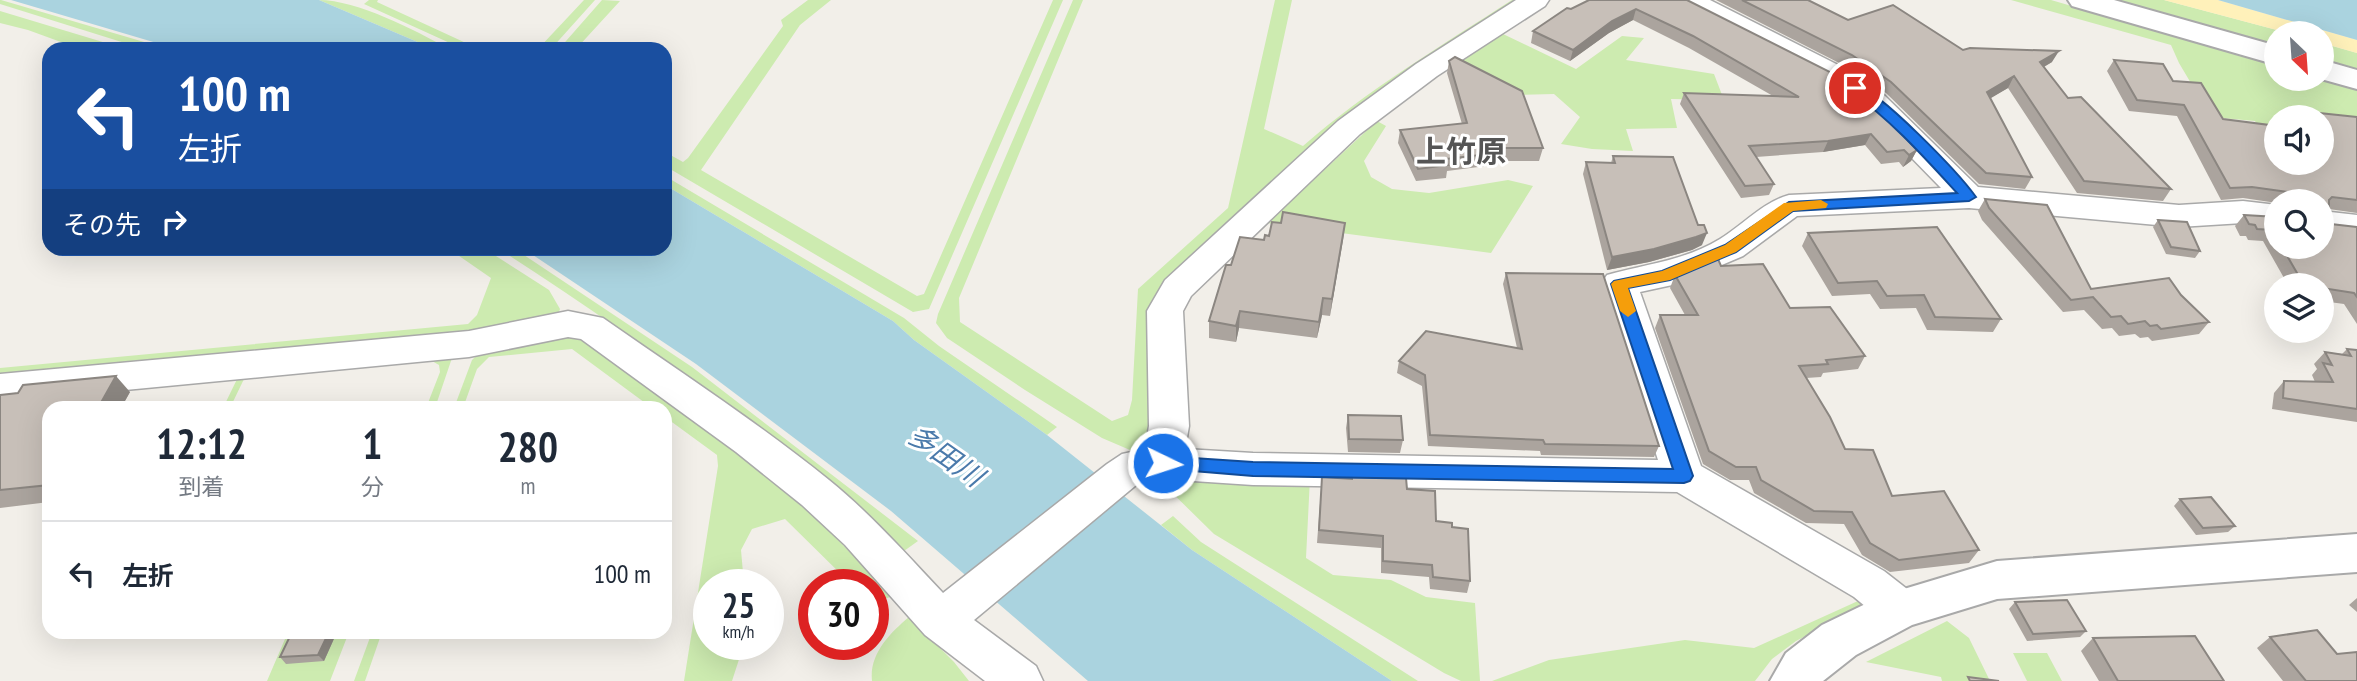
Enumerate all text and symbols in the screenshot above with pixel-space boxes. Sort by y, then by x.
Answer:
north arrow [2264,21,2334,91]
map controls [2264,21,2334,343]
pin [1825,58,1885,118]
text: 100 m [178,61,291,125]
icon: arrive [1836,69,1874,107]
icon: left [63,70,154,161]
button: sound [2264,105,2334,175]
text: 左折 [178,127,242,169]
district label: 上竹原 [1416,131,1506,170]
button: search [2264,189,2334,259]
icon: right [155,203,193,241]
text: その先 [63,208,141,241]
button: layers [2264,273,2334,343]
text: 12:12 [156,416,247,471]
text: 1 [362,416,382,471]
water label: 多田川 [901,416,993,496]
text: 280 [498,419,558,474]
position arrow [1126,426,1200,500]
text: m [520,471,535,500]
text: 到着 [178,472,224,501]
text: 分 [361,472,384,501]
icon: left [63,555,101,593]
text: 100 m [593,557,651,590]
text: 左折 [122,559,174,592]
speed limit sign: 30 [798,569,889,660]
text: 25 [722,582,755,628]
text: km/h [723,620,754,643]

